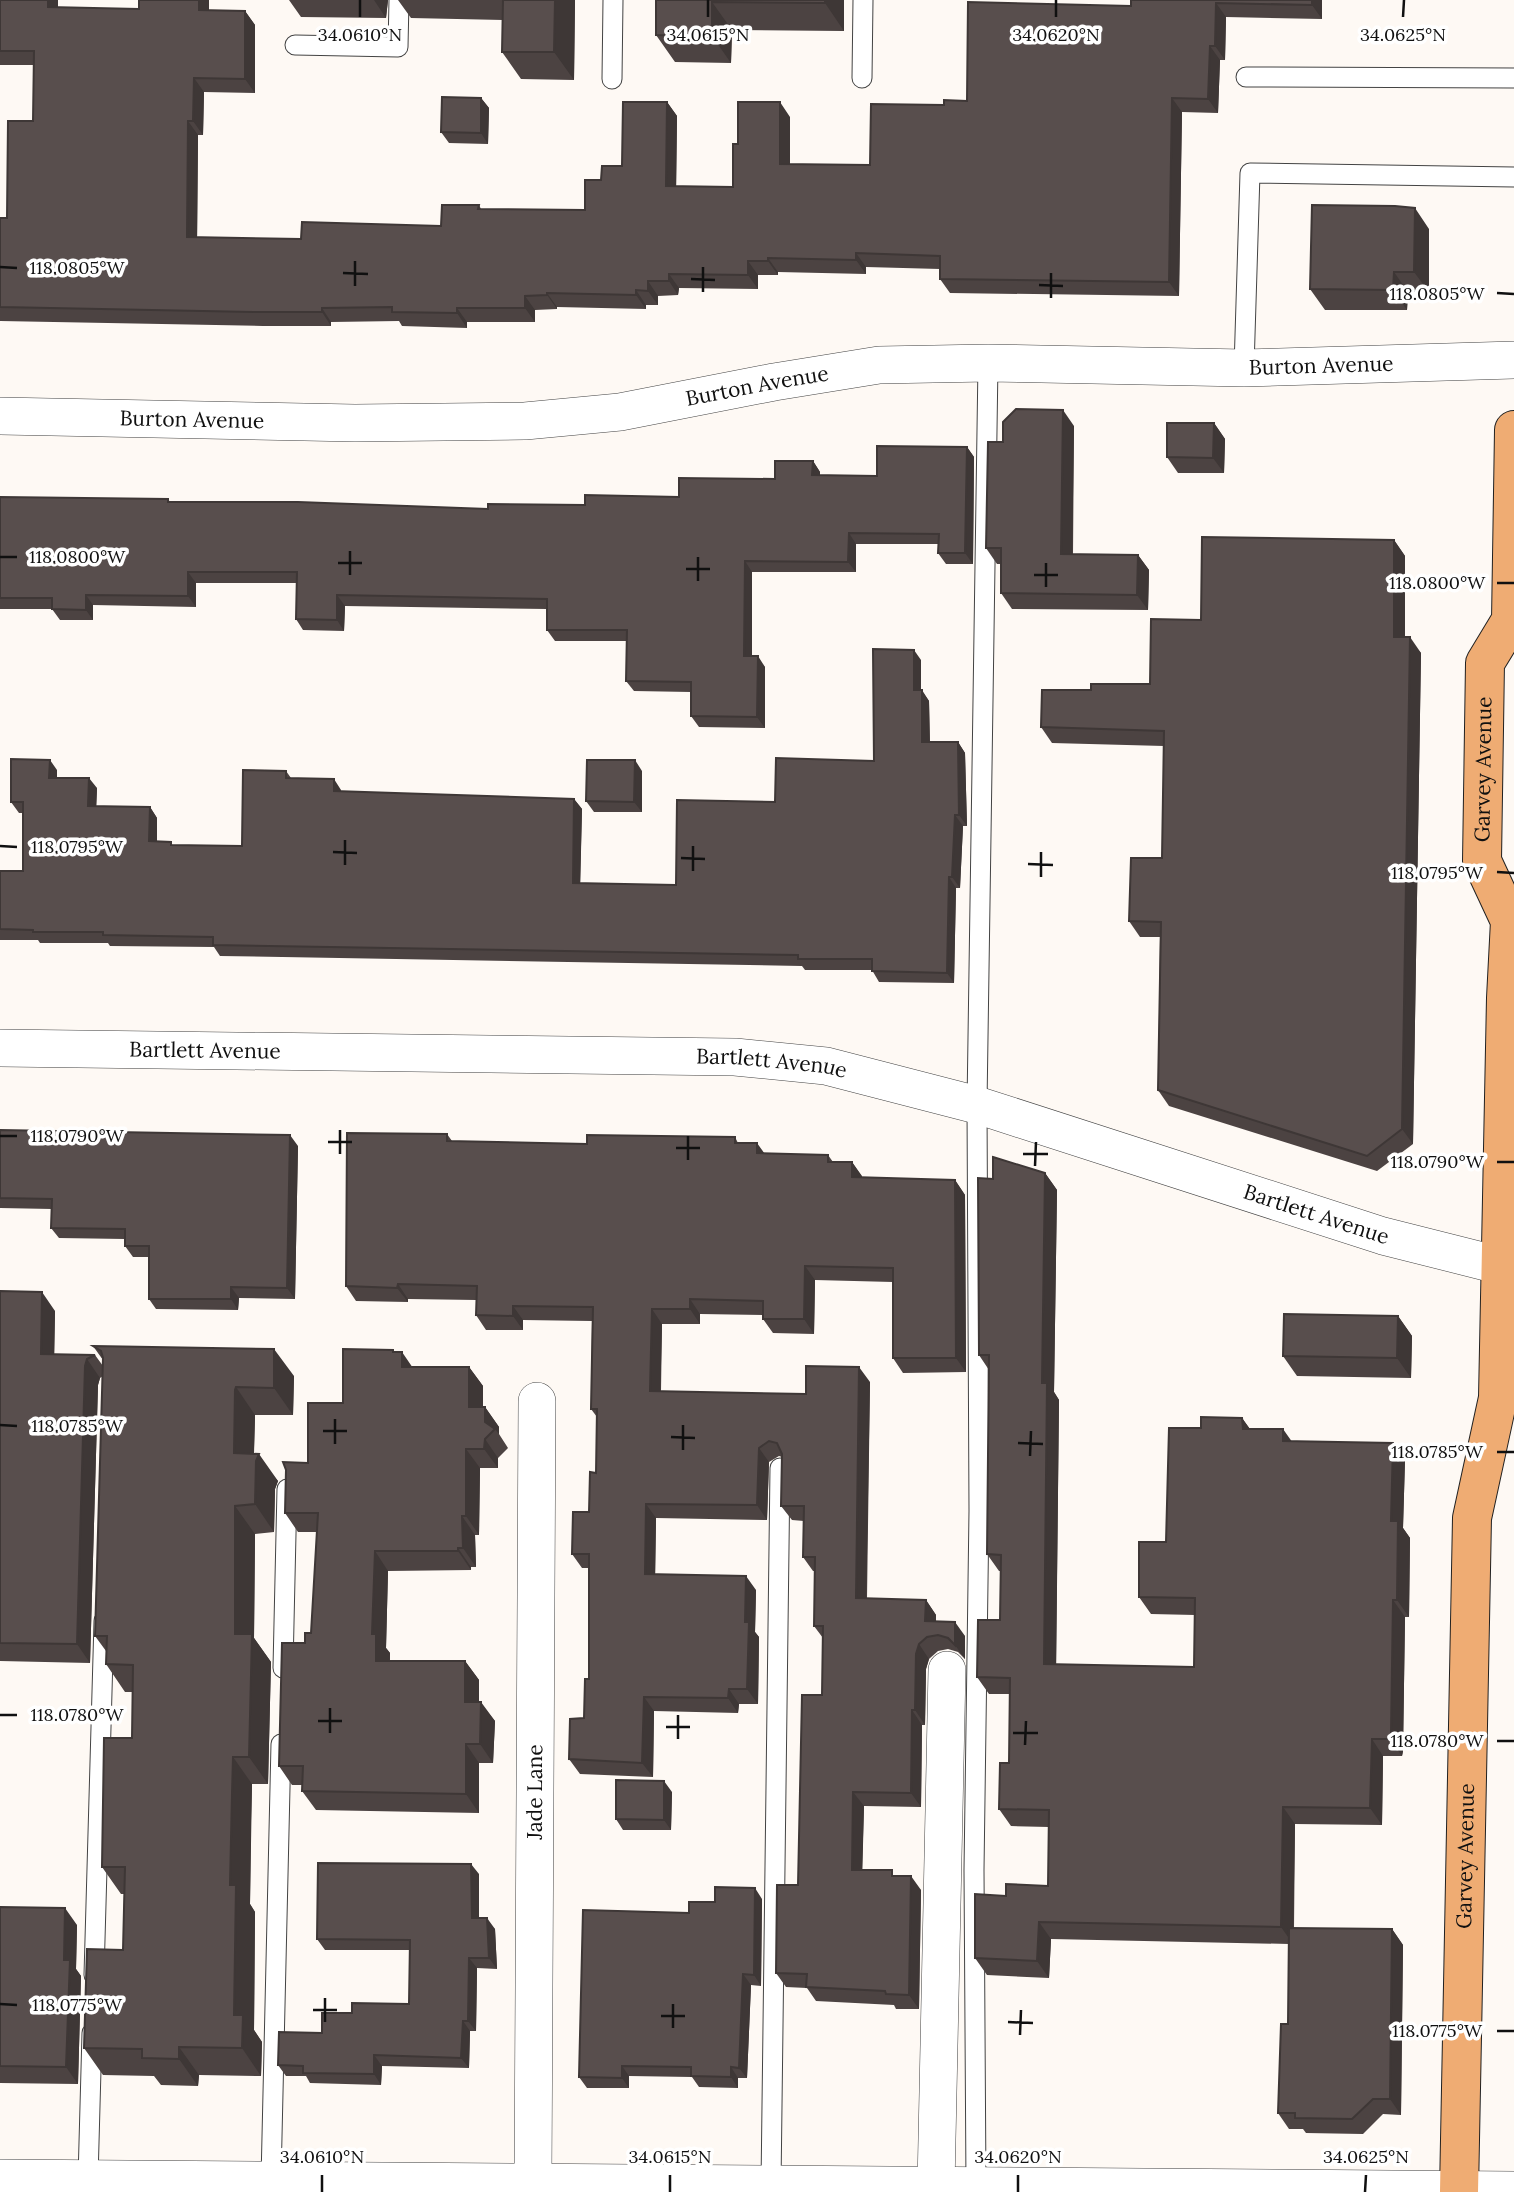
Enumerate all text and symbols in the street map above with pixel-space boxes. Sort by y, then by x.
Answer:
text: 34.0610°N [318,23,402,46]
text: 34.0615°N [667,23,749,46]
text: 34.0620°N [1012,23,1100,46]
text: 34.0625°N [1360,23,1446,46]
text: 118.0805°W [30,256,126,279]
text: 118.0805°W [1390,282,1486,305]
street label: Burton Avenue [1248,350,1394,381]
street label: Burton Avenue [683,359,830,412]
street label: Burton Avenue [119,404,265,434]
text: 118.0800°W [29,545,126,568]
text: 118.0800°W [1389,571,1486,594]
street label: Garvey Avenue [1468,696,1497,842]
text: 118.0795°W [31,835,124,858]
text: 118.0795°W [1391,861,1484,884]
street label: Bartlett Avenue [129,1036,281,1064]
street label: Bartlett Avenue [696,1043,850,1084]
text: 118.0790°W [30,1124,125,1147]
text: 118.0790°W [1390,1150,1485,1173]
street label: Bartlett Avenue [1240,1178,1392,1250]
text: 118.0785°W [31,1414,124,1437]
text: 118.0785°W [1391,1440,1484,1463]
text: 118.0780°W [31,1703,125,1726]
text: 118.0780°W [1391,1729,1485,1752]
street label: Jade Lane [521,1744,548,1841]
street label: Garvey Avenue [1450,1783,1480,1929]
text: 118.0775°W [32,1993,123,2016]
text: 118.0775°W [1392,2019,1483,2042]
text: 34.0610°N [280,2145,364,2168]
text: 34.0615°N [629,2145,711,2168]
text: 34.0620°N [974,2145,1062,2168]
text: 34.0625°N [1323,2145,1409,2168]

